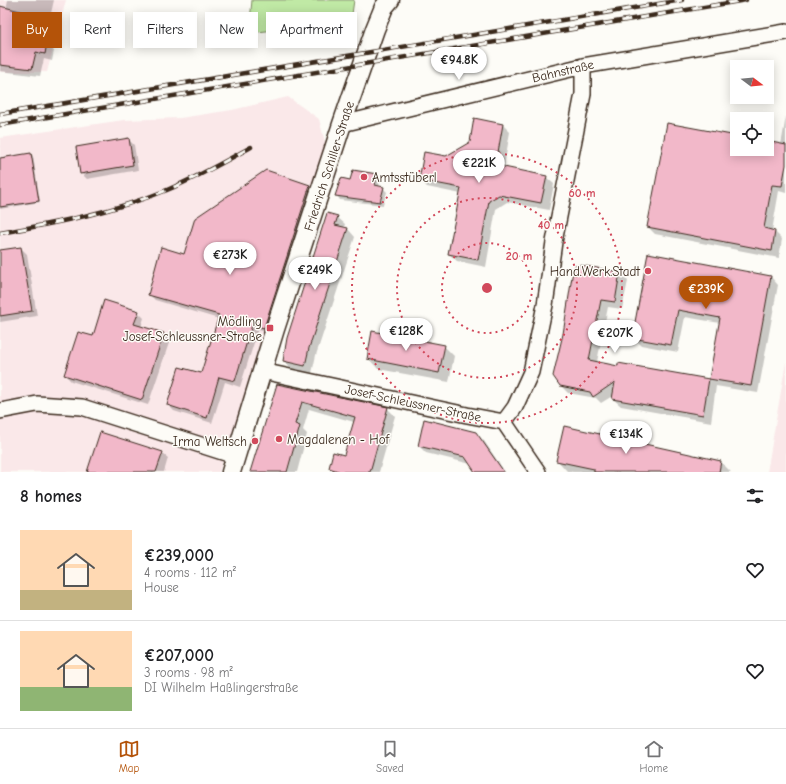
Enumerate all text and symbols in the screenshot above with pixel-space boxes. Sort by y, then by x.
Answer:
chip: Buy [12,12,62,48]
chip: Rent [70,12,125,48]
chip: Filters [133,12,197,48]
chip: New [205,12,258,48]
chip: Apartment [266,12,357,48]
pin: €94.8K [426,47,492,81]
text: €94.8K [440,52,478,67]
street label: Bahnstraße [531,56,596,85]
north arrow [730,60,774,104]
map controls [730,60,774,156]
street label: Friedrich Schiller-Straße [301,99,357,233]
button: locate [730,112,774,156]
pin: €221K [451,150,507,184]
text: €221K [462,155,496,170]
place label: Amtsstüberl [372,170,437,185]
marker: Amtsstüberl [359,172,369,182]
text: 60 m [569,186,595,200]
text: 40 m [538,218,564,232]
pin: €273K [202,242,258,276]
text: €273K [213,247,247,262]
text: 20 m [506,249,532,263]
pin: €249K [287,257,343,291]
text: €249K [297,262,333,277]
place label: Hand.Werk.Stadt [550,264,641,279]
marker: Hand.Werk.Stadt [643,266,653,276]
pin: €239K [678,276,734,310]
centre of rings [480,281,494,295]
text: €239K [688,281,724,296]
place label: Mödling Josef-Schleussner-Straße [123,314,262,344]
pin: €128K [378,318,434,352]
pin: €207K [587,320,643,354]
marker: Mödling Josef-Schleussner-Straße [265,323,275,333]
text: €128K [389,323,423,338]
text: €207K [597,325,633,340]
street label: Josef-Schleussner-Straße [343,381,483,425]
pin: €134K [598,421,654,455]
text: €134K [609,426,643,441]
place label: Magdalenen - Hof [287,432,390,447]
place label: Irma Weltsch [173,434,247,449]
marker: Magdalenen - Hof [274,434,284,444]
marker: Irma Weltsch [250,436,260,446]
icon: filters [744,485,766,507]
text: 8 homes [20,487,82,506]
icon: home [52,546,100,594]
text: €239,000 [144,546,214,565]
icon: heart [744,559,766,581]
text: 4 rooms · 112 m² [144,565,236,580]
text: House [144,580,179,595]
text: €207,000 [144,646,214,665]
icon: home [52,647,100,695]
icon: heart [744,660,766,682]
text: 3 rooms · 98 m² [144,665,233,680]
text: DI Wilhelm Haßlingerstraße [144,680,298,695]
tab: Map [118,738,140,775]
tab: Saved [376,738,404,775]
tab: Home [640,738,668,775]

